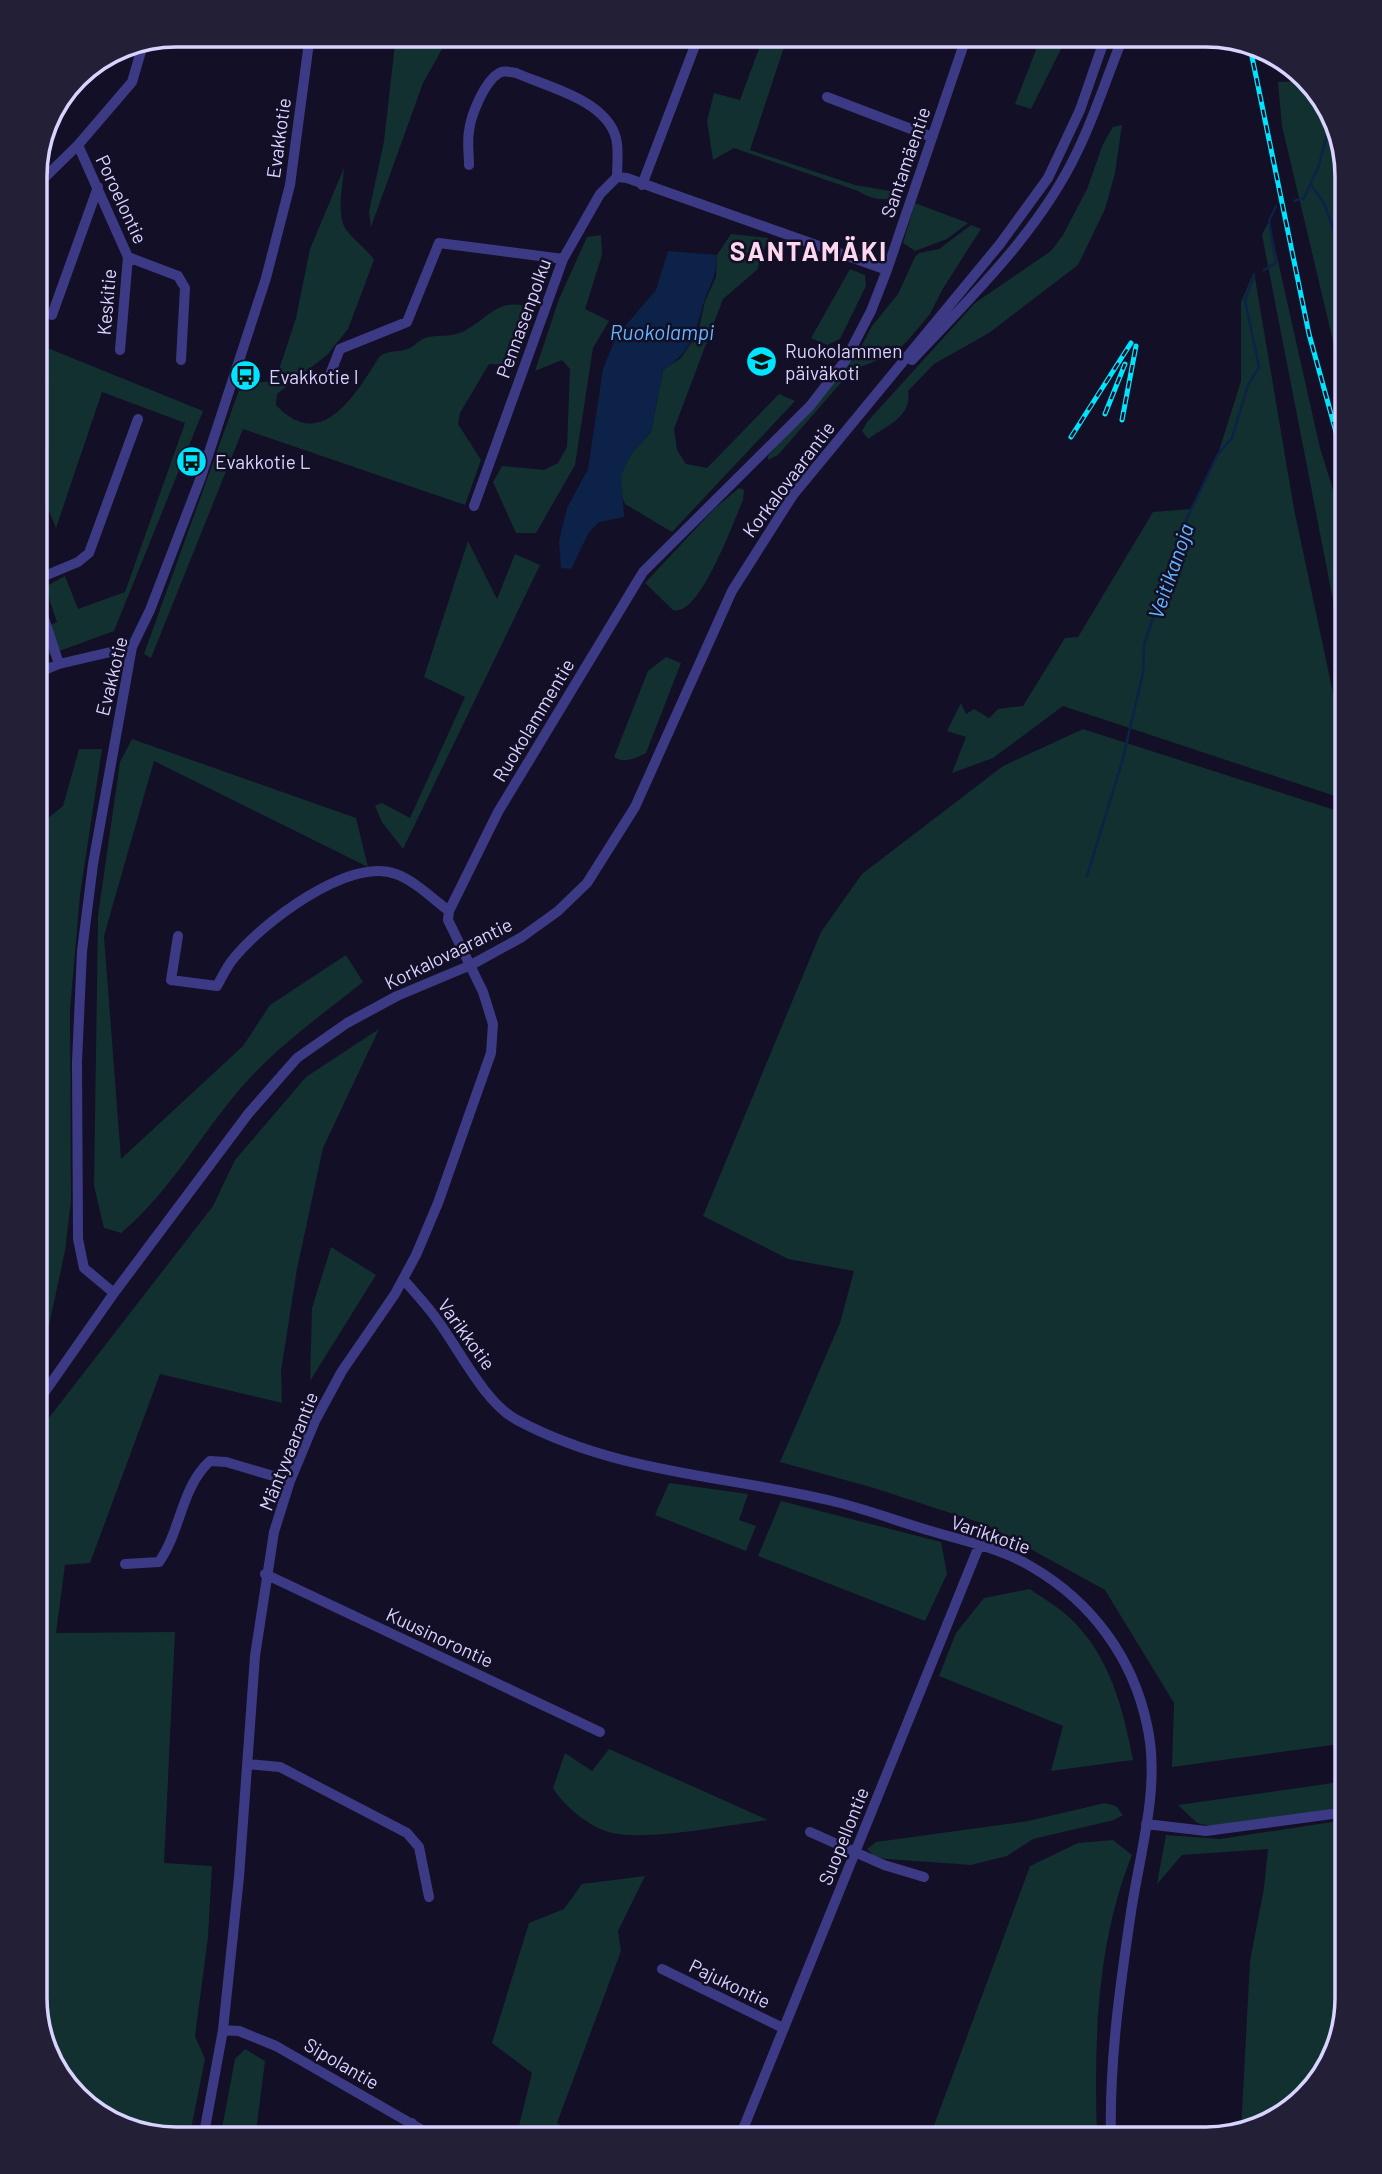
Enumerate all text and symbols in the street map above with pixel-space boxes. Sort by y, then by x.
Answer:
street label: Evakkotie [261,96,295,180]
street label: Santamäentie [875,104,935,220]
street label: Poroelontie [91,151,153,247]
district label: SANTAMÄKI [730,235,888,266]
street label: Pennasenpolku [491,255,555,381]
street label: Keskitie [92,268,120,336]
water label: Ruokolampi [610,319,715,344]
place label: Ruokolammen päiväkoti [785,339,902,384]
school or university icon: Ruokolammen päiväkoti [745,344,779,378]
bus stop icon: Evakkotie I [229,359,263,393]
place label: Evakkotie I [269,365,359,388]
street label: Korkalovaarantie [737,417,839,541]
bus stop icon: Evakkotie L [175,444,209,478]
place label: Evakkotie L [215,450,311,473]
water label: Veitikanoja [1142,520,1198,622]
street label: Evakkotie [90,634,132,718]
street label: Ruokolammentie [487,654,579,786]
street label: Korkalovaarantie [381,912,515,994]
street label: Varikkotie [433,1294,501,1374]
street label: Mäntyvaarantie [254,1388,322,1514]
street label: Varikkotie [948,1510,1034,1558]
street label: Kuusinorontie [383,1602,497,1672]
street label: Suopellontie [813,1784,873,1888]
street label: Pajukontie [686,1954,774,2012]
street label: Sipolantie [300,2032,384,2094]

